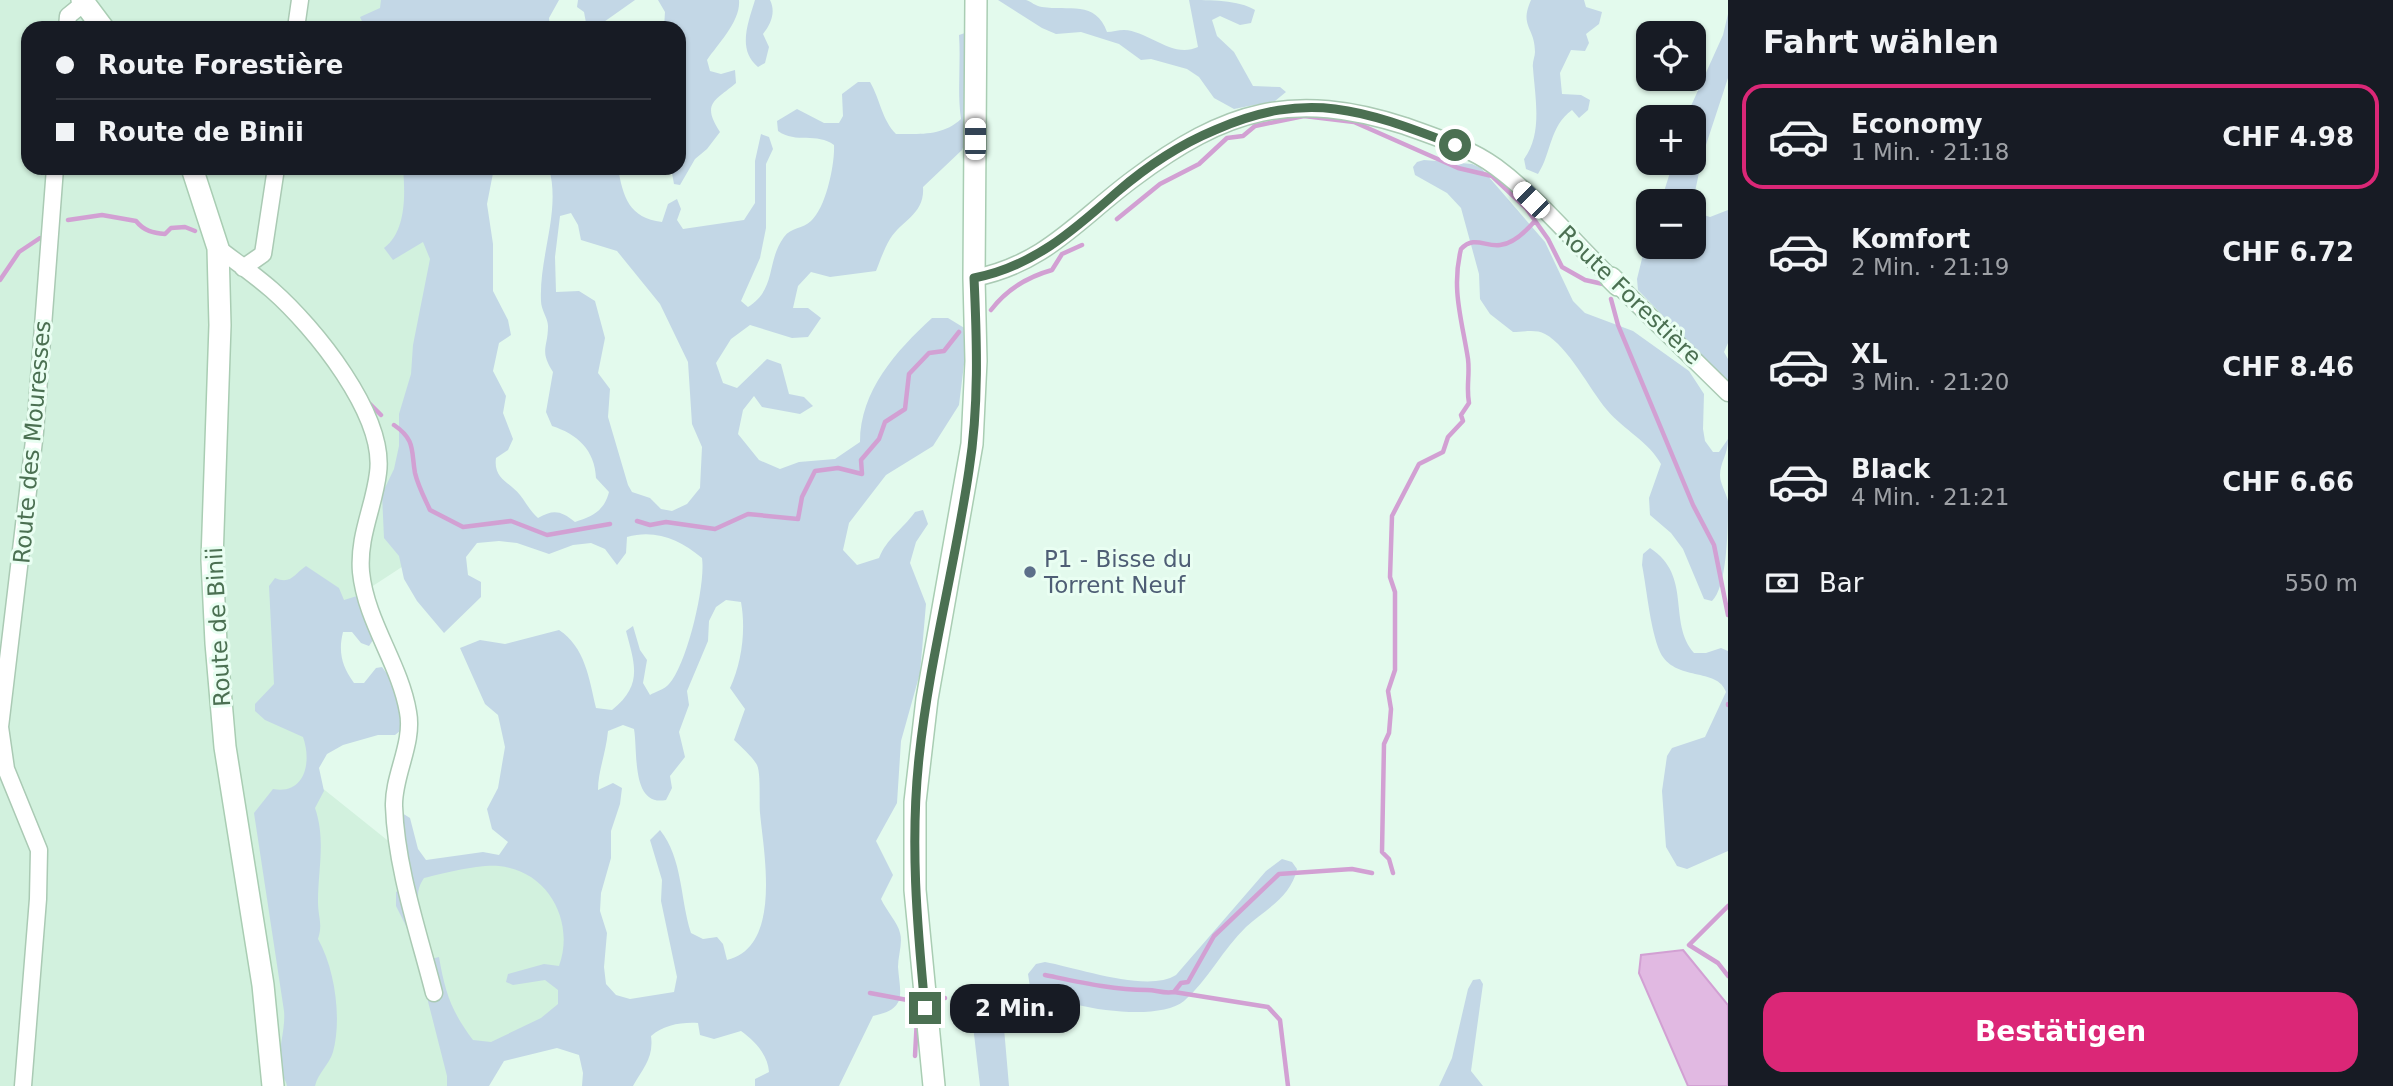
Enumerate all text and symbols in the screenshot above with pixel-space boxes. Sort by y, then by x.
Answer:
map controls [1636,21,1706,259]
button: locate [1636,21,1706,91]
text: Fahrt wählen [1763,23,1999,61]
text: Route Forestière [98,50,343,80]
button: + [1636,105,1706,175]
icon: car [1767,105,1830,168]
text: Economy [1851,109,1982,139]
text: Route de Binii [98,117,304,147]
car [965,118,986,160]
text: CHF 4.98 [2222,122,2354,152]
route start [1439,129,1471,161]
text: 1 Min. · 21:18 [1851,139,2009,165]
car [1509,178,1554,222]
button: − [1636,189,1706,259]
street label: Route Forestière [1553,220,1707,370]
icon: car [1767,220,1830,283]
text: Komfort [1851,224,1970,254]
text: CHF 6.72 [2222,237,2354,267]
text: 2 Min. · 21:19 [1851,254,2009,280]
street label: Route des Mouresses [8,319,56,565]
icon: car [1767,335,1830,398]
text: XL [1851,339,1888,369]
text: CHF 8.46 [2222,352,2354,382]
text: 3 Min. · 21:20 [1851,369,2009,395]
icon: car [1767,450,1830,513]
text: Black [1851,454,1930,484]
text: CHF 6.66 [2222,467,2354,497]
text: 4 Min. · 21:21 [1851,484,2009,510]
place label: P1 - Bisse du Torrent Neuf [1043,546,1192,598]
street label: Route de Binii [201,547,235,707]
marker: P1 - Bisse du Torrent Neuf [1022,564,1038,580]
icon: cash [1763,564,1801,602]
text: Bar [1819,568,1863,598]
text: 550 m [2284,570,2358,596]
callout: 2 Min. [950,984,1079,1032]
route end [909,992,941,1024]
button: Bestätigen [1763,992,2358,1072]
text: 2 Min. [975,995,1055,1021]

